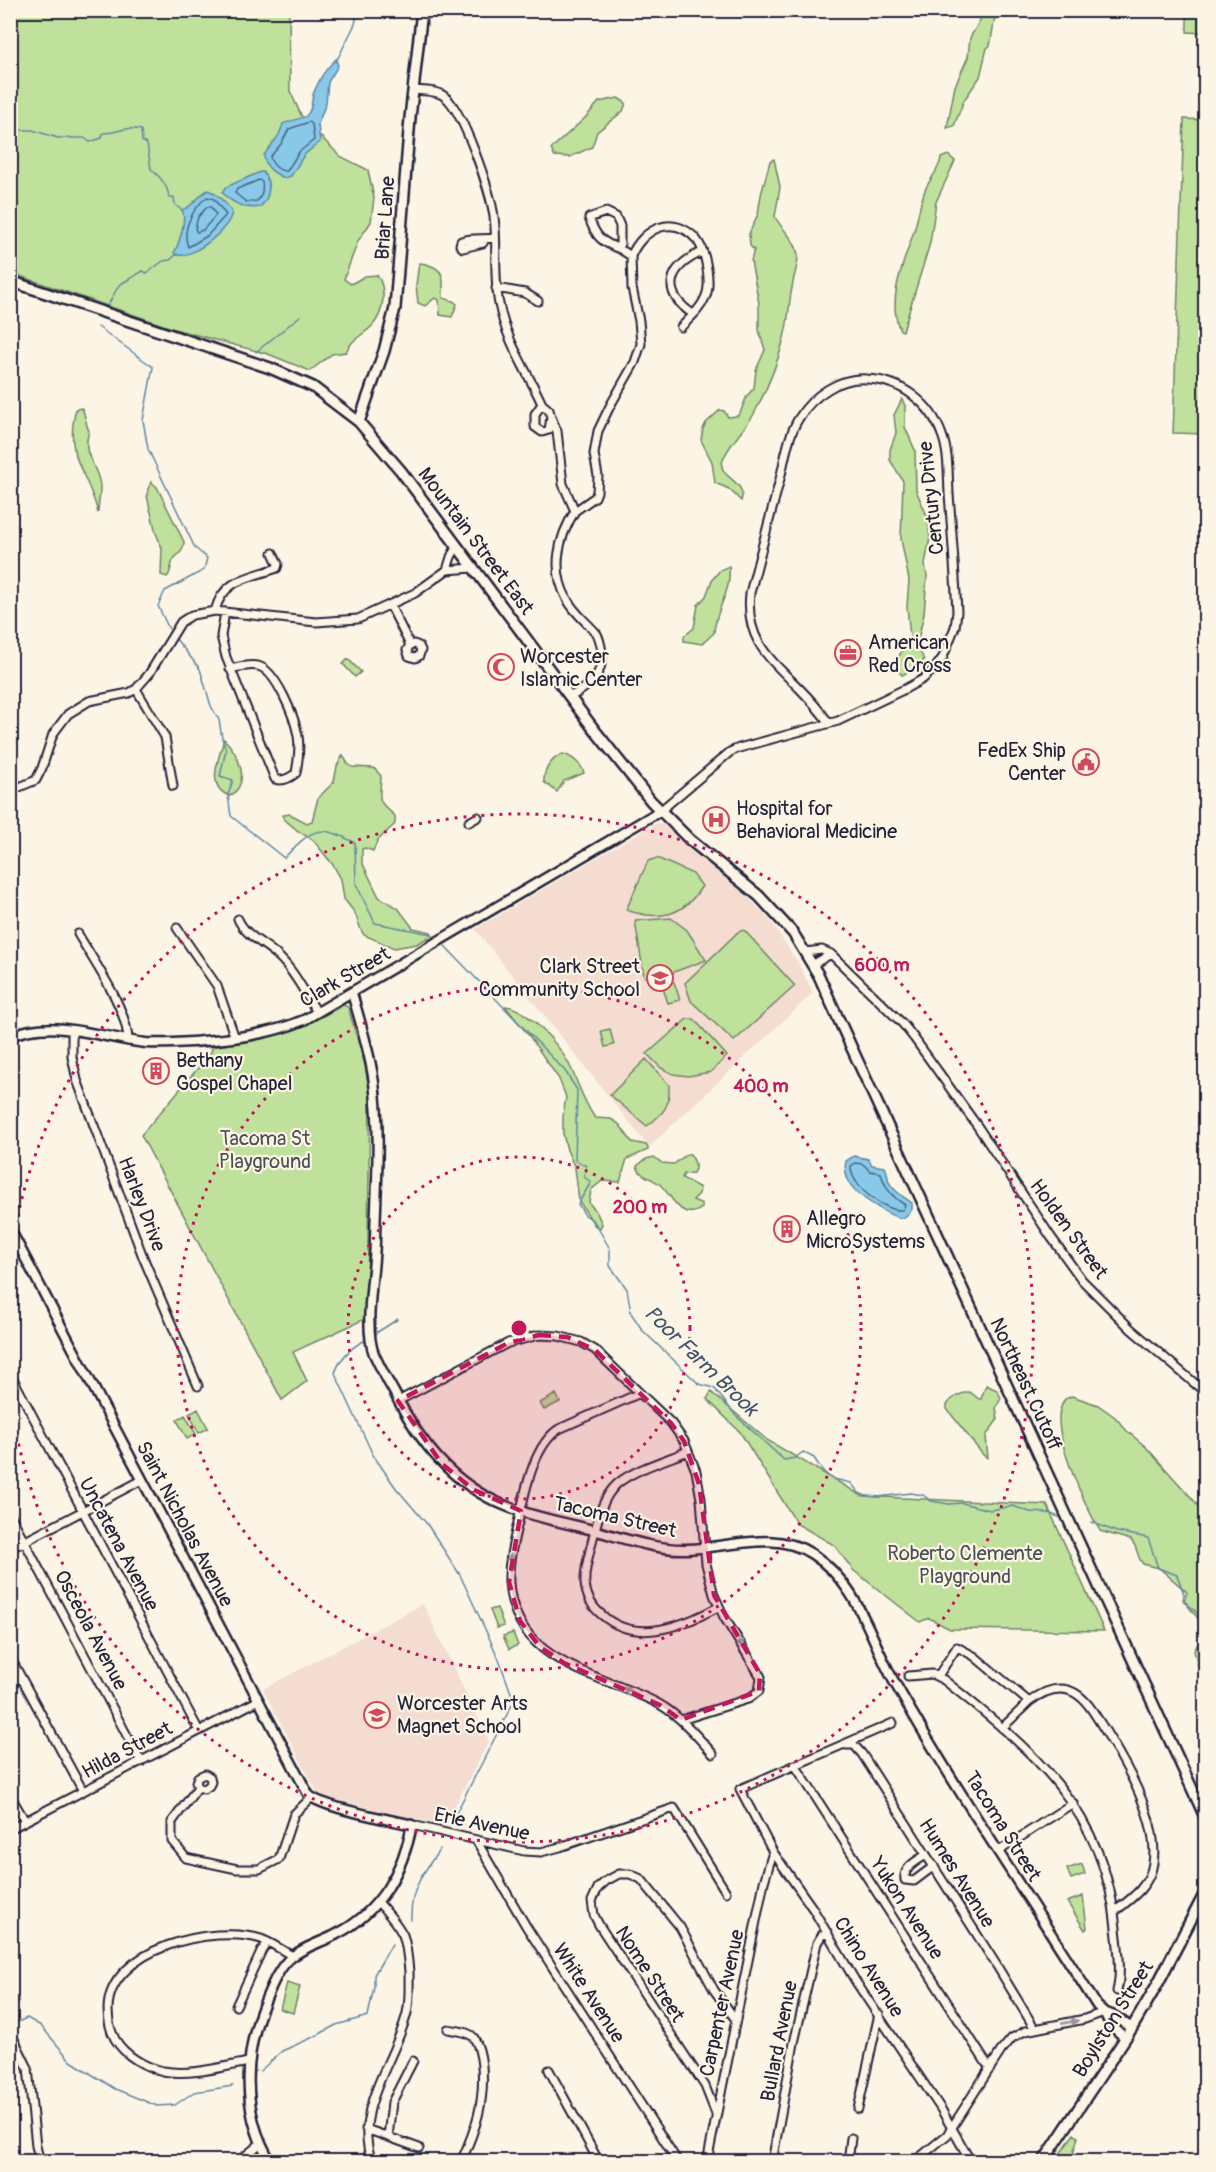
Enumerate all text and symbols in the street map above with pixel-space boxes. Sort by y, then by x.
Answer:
street label: Briar Lane [370,175,400,261]
street label: Century Drive [913,440,949,556]
street label: Mountain Street East [412,462,540,620]
place label: American Red Cross [868,630,951,678]
office icon: American Red Cross [833,638,863,668]
place label: Worcester Islamic Center [520,644,642,692]
mosque icon: Worcester Islamic Center [486,652,516,682]
place label: FedEx Ship Center [977,738,1066,786]
public building icon: FedEx Ship Center [1071,747,1101,777]
place label: Hospital for Behavioral Medicine [736,796,897,844]
hospital icon: Hospital for Behavioral Medicine [701,805,731,835]
street label: Clark Street [295,941,396,1013]
place label: Clark Street Community School [479,954,641,1002]
text: 600 m [855,954,909,977]
school or university icon: Clark Street Community School [645,963,675,993]
place label: Bethany Gospel Chapel [176,1048,292,1096]
building icon: Bethany Gospel Chapel [141,1056,171,1086]
text: 400 m [734,1075,788,1098]
park label: Tacoma St Playground [219,1126,311,1174]
street label: Harley Drive [113,1153,172,1255]
street label: Holden Street [1024,1174,1114,1285]
text: 200 m [613,1196,667,1219]
place label: Allegro MicroSystems [806,1206,925,1254]
building icon: Allegro MicroSystems [772,1214,802,1244]
water label: Poor Farm Brook [638,1300,765,1424]
street label: Northeast Cutoff [984,1314,1068,1454]
centre of rings [509,1318,529,1338]
street label: Saint Nicholas Avenue [131,1437,239,1611]
street label: Uncatena Avenue [73,1473,165,1615]
street label: Tacoma Street [551,1491,680,1543]
park label: Roberto Clemente Playground [887,1541,1043,1589]
one-way arrow [506,1552,515,1571]
street label: Osceola Avenue [49,1566,133,1694]
one-way arrow [733,1632,745,1648]
one-way arrow [621,1686,639,1696]
place label: Worcester Arts Magnet School [397,1691,527,1739]
school or university icon: Worcester Arts Magnet School [362,1700,392,1730]
street label: Hilda Street [78,1715,177,1784]
street label: Tacoma Street [959,1766,1047,1886]
street label: Erie Avenue [432,1802,532,1846]
street label: Humes Avenue [913,1814,1001,1933]
street label: Yukon Avenue [864,1851,949,1964]
street label: Chino Avenue [828,1912,910,2022]
street label: Nome Street [610,1921,691,2028]
street label: Carpenter Avenue [694,1927,750,2079]
street label: White Avenue [547,1938,631,2048]
street label: Boylston Street [1067,1955,1159,2082]
street label: Bullard Avenue [755,1978,803,2104]
one-way arrow [1061,2017,1080,2026]

